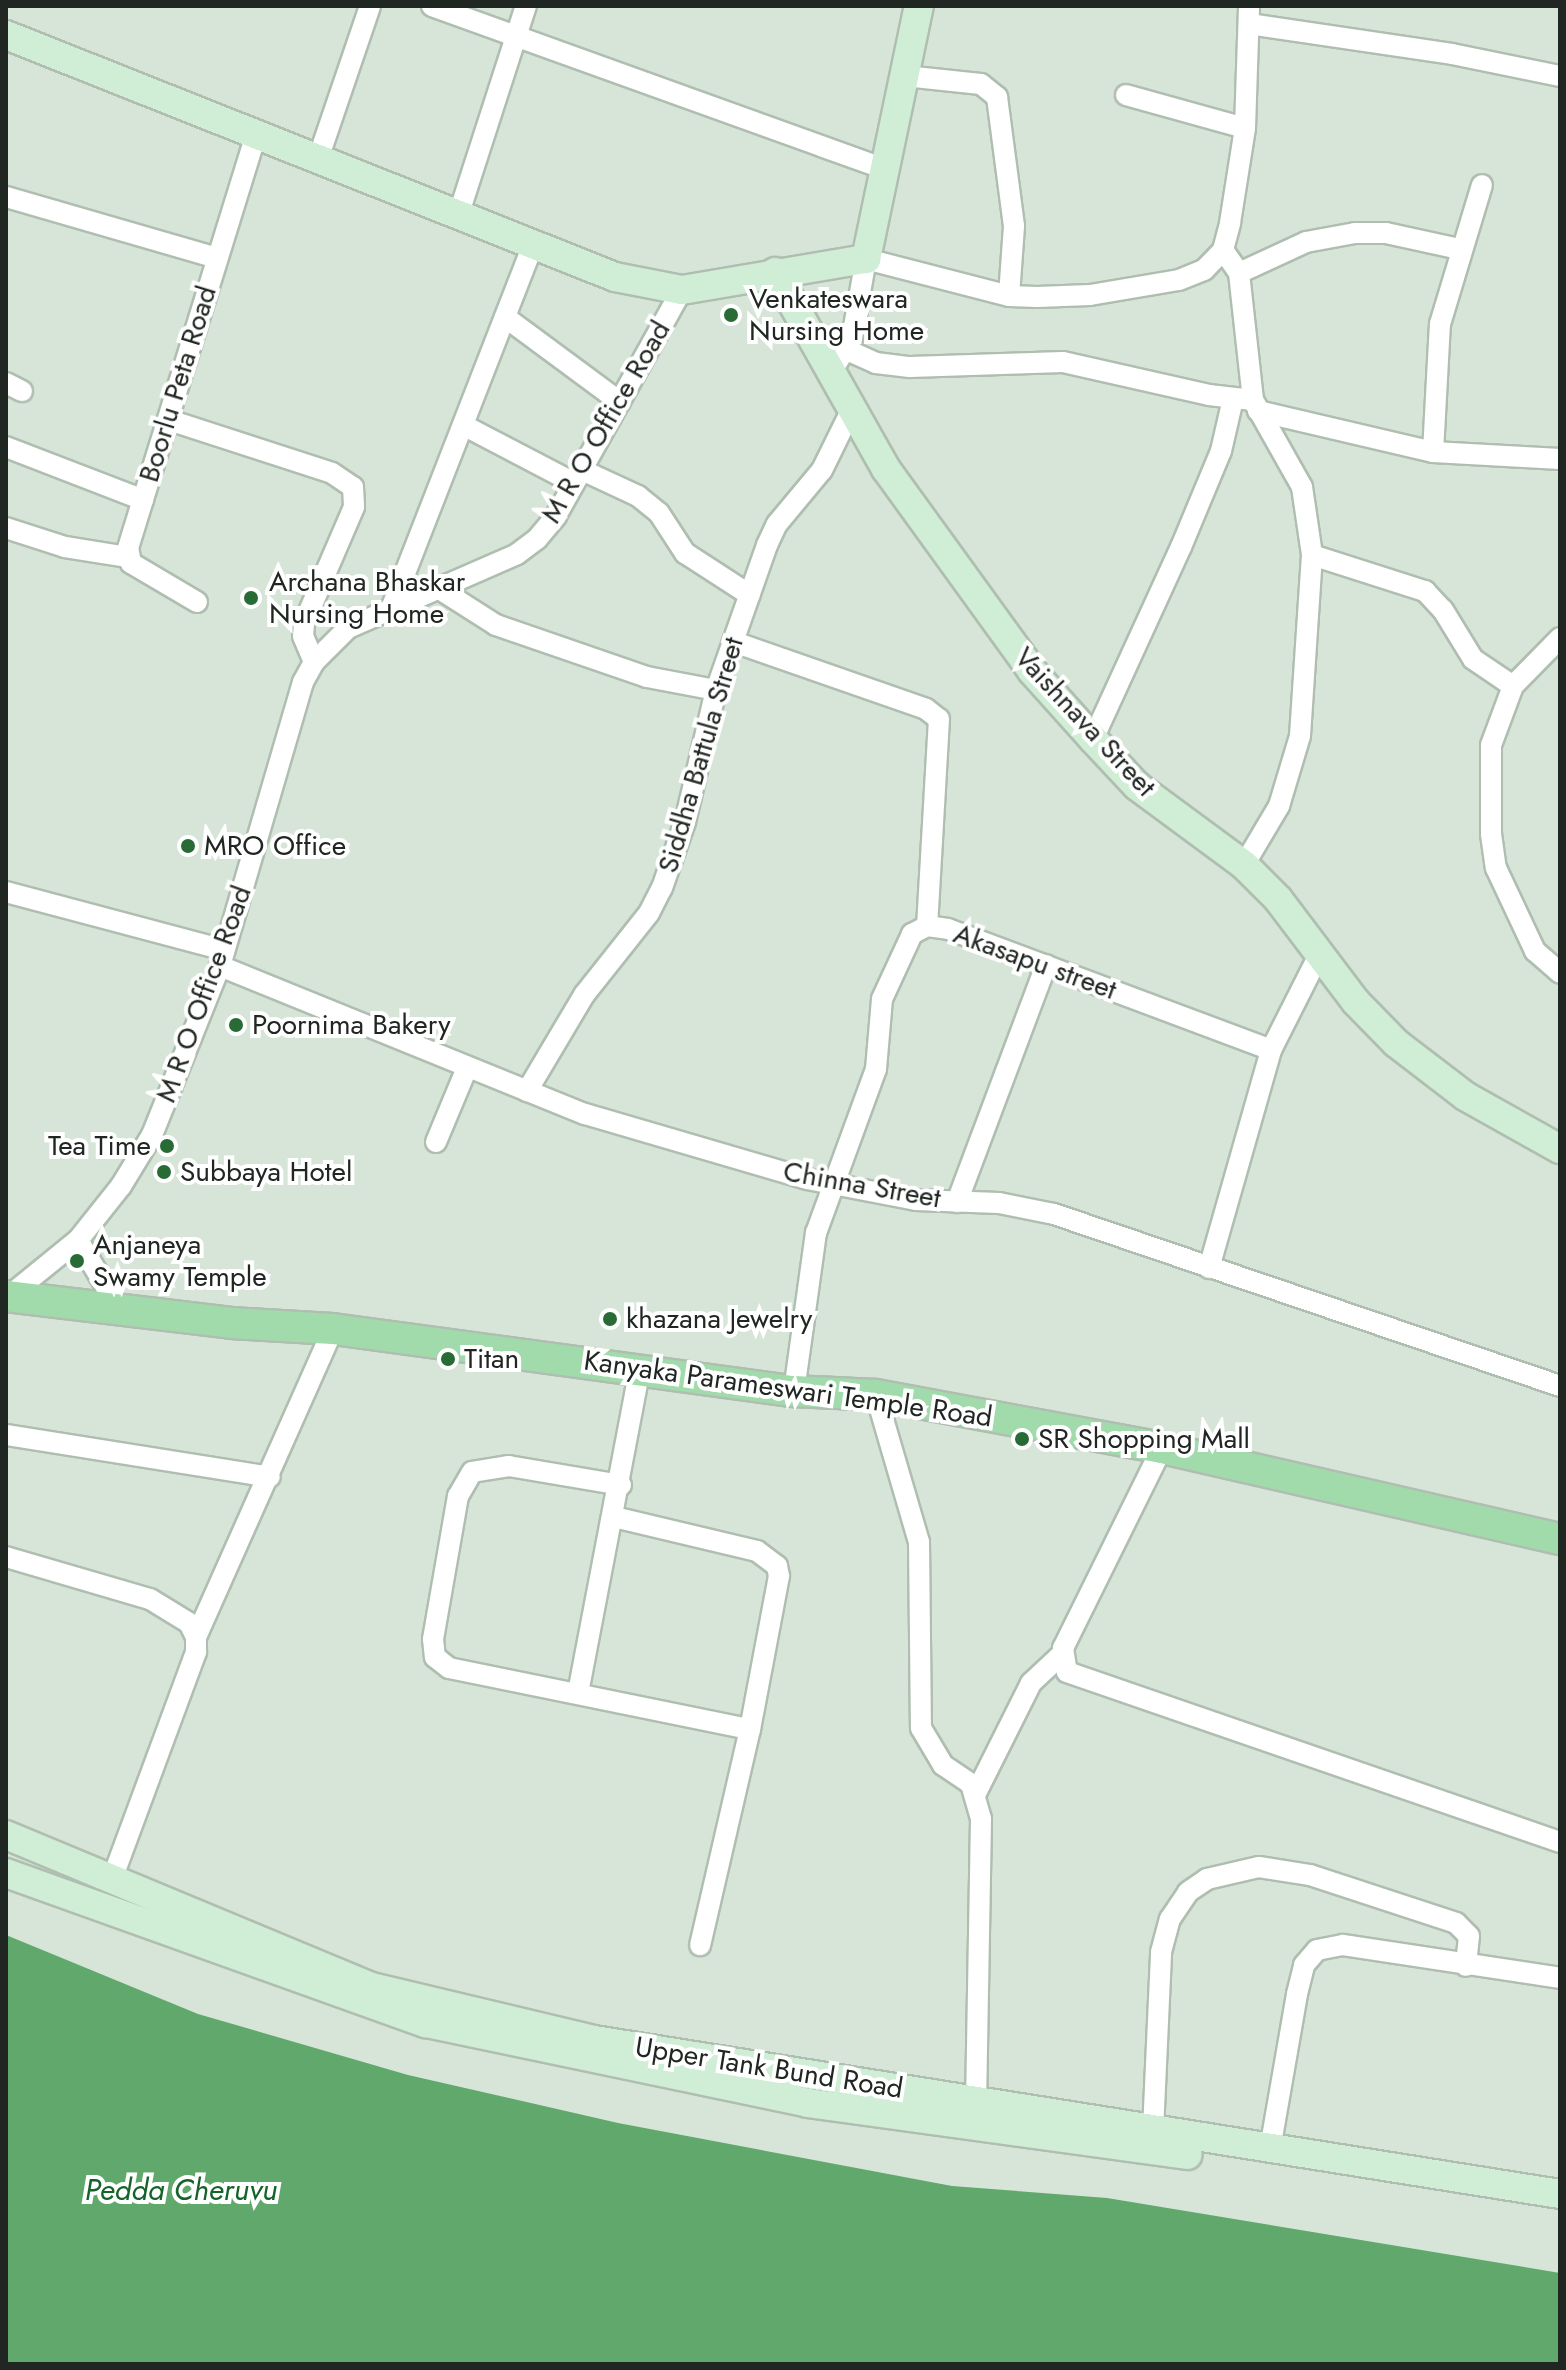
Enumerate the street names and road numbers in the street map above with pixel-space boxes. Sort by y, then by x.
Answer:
street label: Boorlu Peta Road [132,282,224,486]
street label: M R O Office Road [535,315,677,529]
street label: Siddha Battula Street [651,633,751,877]
street label: Vaishnava Street [1007,641,1163,803]
street label: M R O Office Road [149,881,259,1107]
street label: Akasapu street [949,917,1121,1007]
street label: Chinna Street [781,1155,943,1215]
street label: Kanyaka Parameswari Temple Road [582,1344,994,1434]
street label: Upper Tank Bund Road [633,2030,905,2106]

